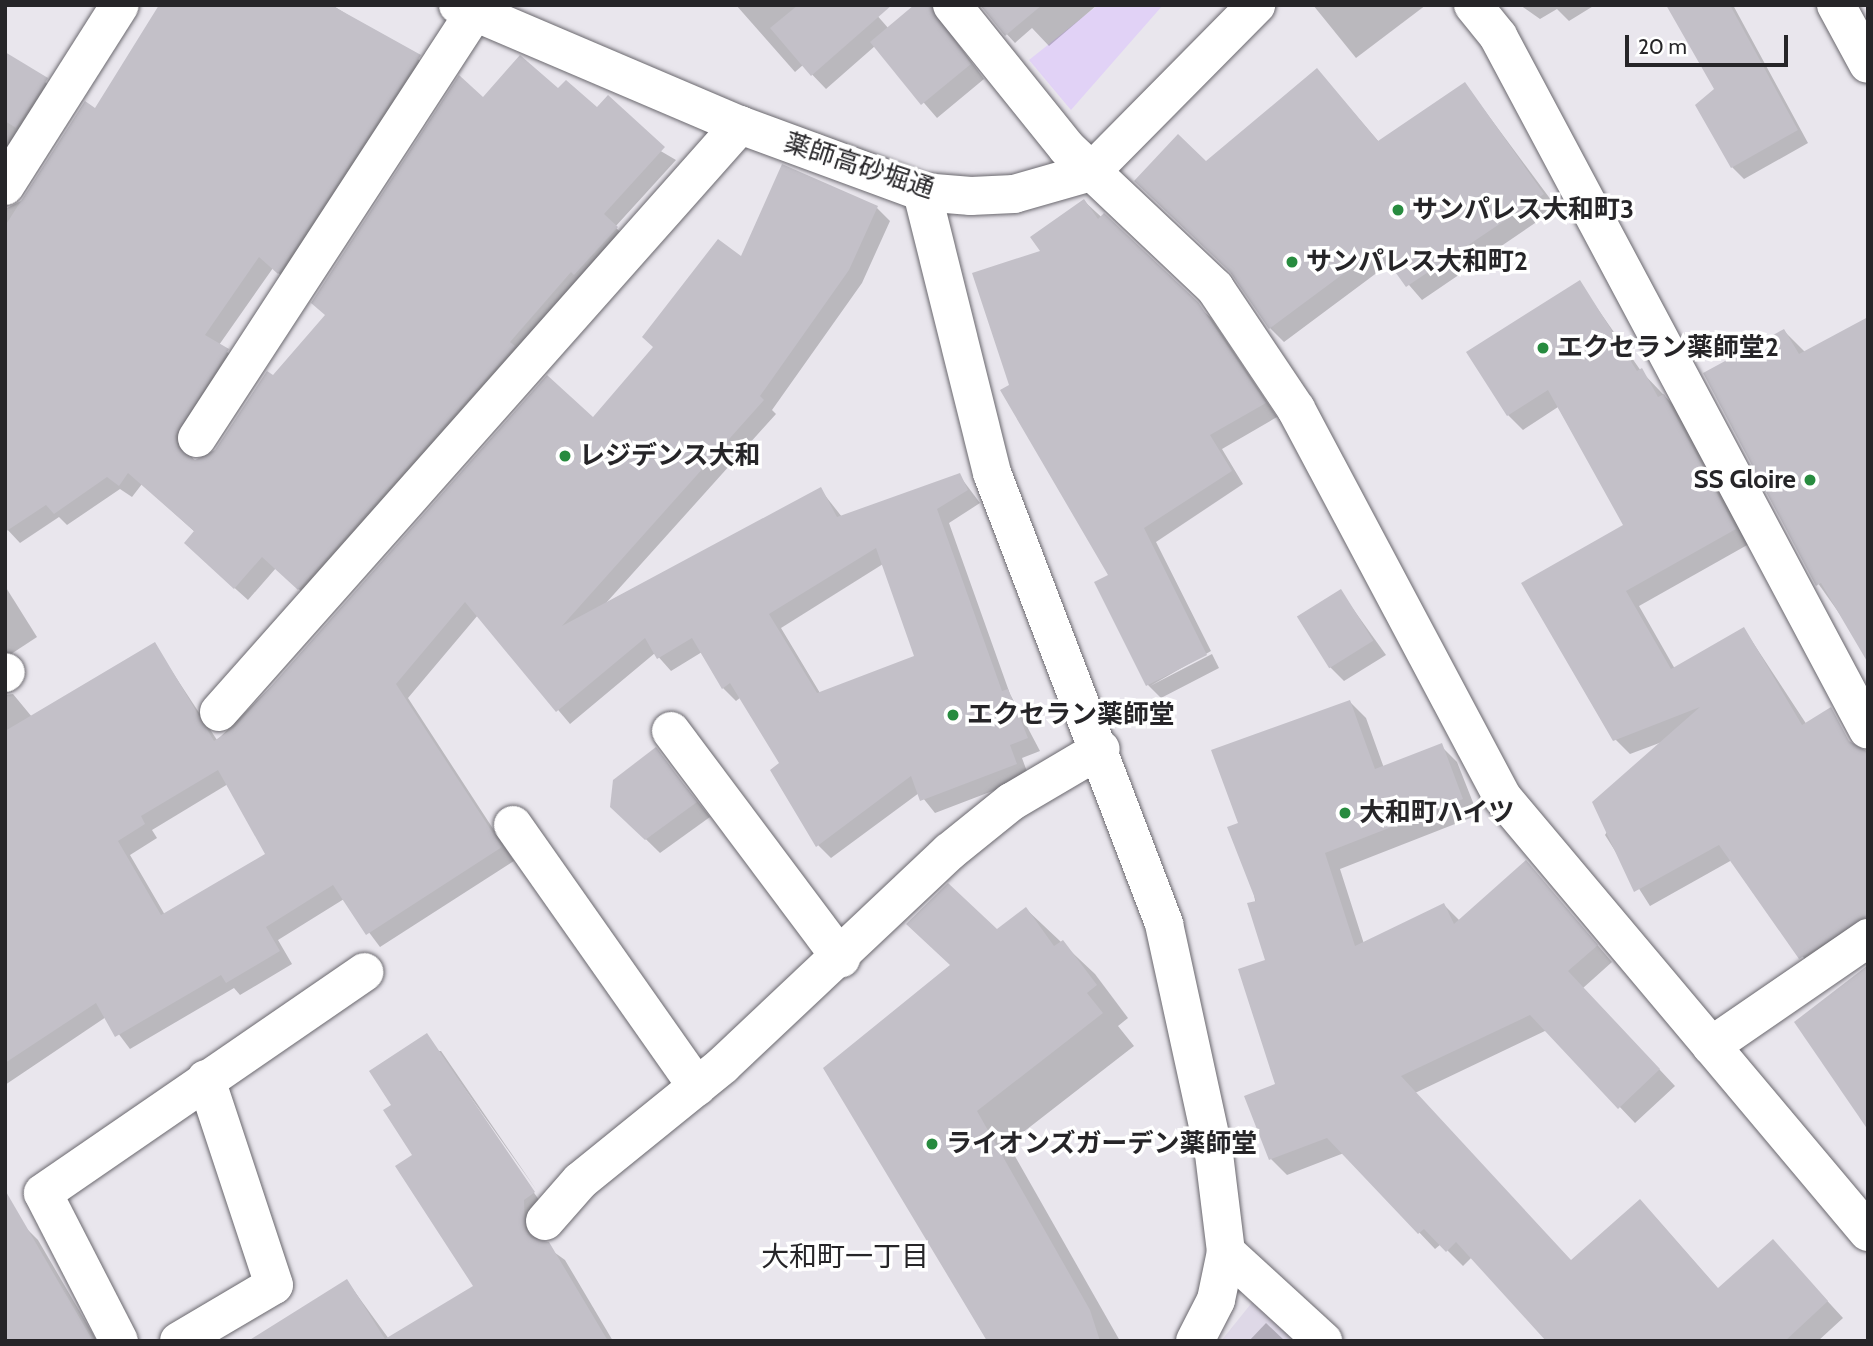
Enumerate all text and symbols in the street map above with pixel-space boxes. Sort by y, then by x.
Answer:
scale bar [1628,21,1791,65]
text: 20 m [1638,34,1687,59]
street label: 薬師高砂堀通 [780,127,938,205]
place label: サンパレス大和町3 [1412,194,1634,226]
marker: サンパレス大和町3 [1390,202,1406,218]
place label: サンパレス大和町2 [1306,246,1528,278]
marker: サンパレス大和町2 [1284,254,1300,270]
place label: エクセラン薬師堂2 [1557,332,1779,364]
marker: エクセラン薬師堂2 [1535,340,1551,356]
place label: レジデンス大和 [579,440,761,472]
marker: レジデンス大和 [557,448,573,464]
place label: SS Gloire [1693,464,1796,496]
marker: SS Gloire [1802,472,1818,488]
place label: エクセラン薬師堂 [967,699,1175,731]
marker: エクセラン薬師堂 [945,707,961,723]
place label: 大和町ハイツ [1359,797,1515,829]
marker: 大和町ハイツ [1337,805,1353,821]
place label: ライオンズガーデン薬師堂 [946,1128,1258,1160]
marker: ライオンズガーデン薬師堂 [924,1136,940,1152]
district label: 大和町一丁目 [761,1239,929,1273]

